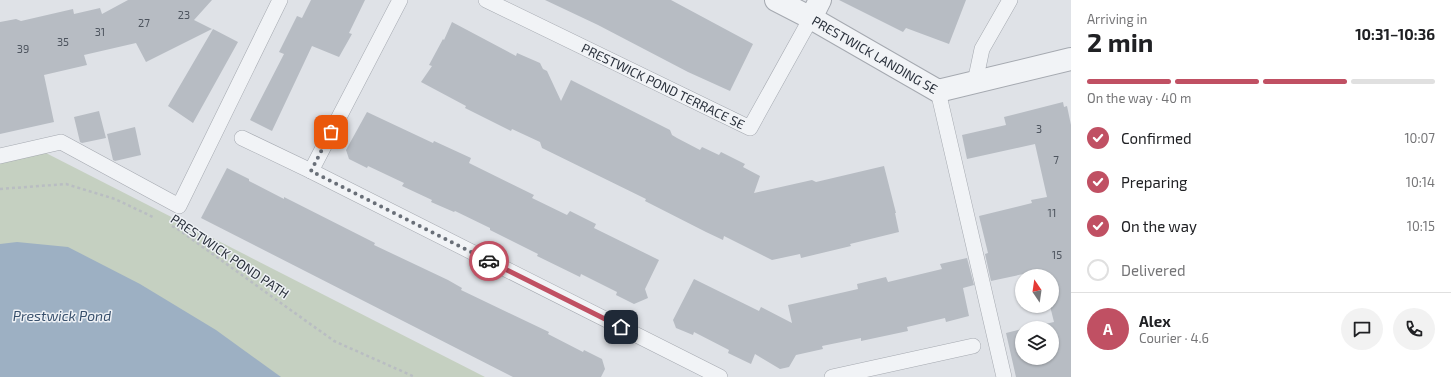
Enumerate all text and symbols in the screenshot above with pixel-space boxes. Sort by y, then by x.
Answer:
house number: 23 [178,8,190,21]
text: Arriving in [1087,11,1147,27]
street label: PRESTWICK LANDING SE [809,12,941,97]
house number: 27 [138,16,150,29]
house number: 31 [95,25,105,38]
text: 10:31–10:36 [1355,25,1435,43]
text: 2 min [1087,26,1153,57]
house number: 35 [57,35,69,48]
street label: PRESTWICK POND TERRACE SE [579,40,747,132]
house number: 39 [17,42,29,55]
text: On the way · 40 m [1087,90,1191,106]
pin [314,115,348,149]
icon: bag [320,121,342,143]
house number: 3 [1036,122,1042,135]
icon: check [1087,127,1109,149]
text: Confirmed [1121,129,1192,147]
text: 10:07 [1404,130,1435,146]
house number: 7 [1053,153,1059,166]
icon: check [1087,171,1109,193]
text: Preparing [1121,173,1187,191]
text: 10:14 [1406,174,1435,190]
house number: 11 [1048,206,1056,219]
street label: PRESTWICK POND PATH [168,210,292,302]
icon: check [1087,215,1109,237]
text: On the way [1121,217,1197,235]
text: 10:15 [1407,218,1435,234]
courier [469,241,509,281]
house number: 15 [1052,248,1062,261]
icon: car [478,250,500,272]
text: Delivered [1121,261,1186,279]
north arrow [1015,269,1059,313]
map controls [1015,269,1059,365]
water label: Prestwick Pond [13,307,111,324]
button: chat [1341,308,1383,350]
button: phone [1393,308,1435,350]
pin [604,310,638,344]
text: Alex [1139,312,1171,330]
icon: home [610,316,632,338]
text: A [1103,320,1113,338]
button: layers [1015,321,1059,365]
text: Courier · 4.6 [1139,330,1209,346]

